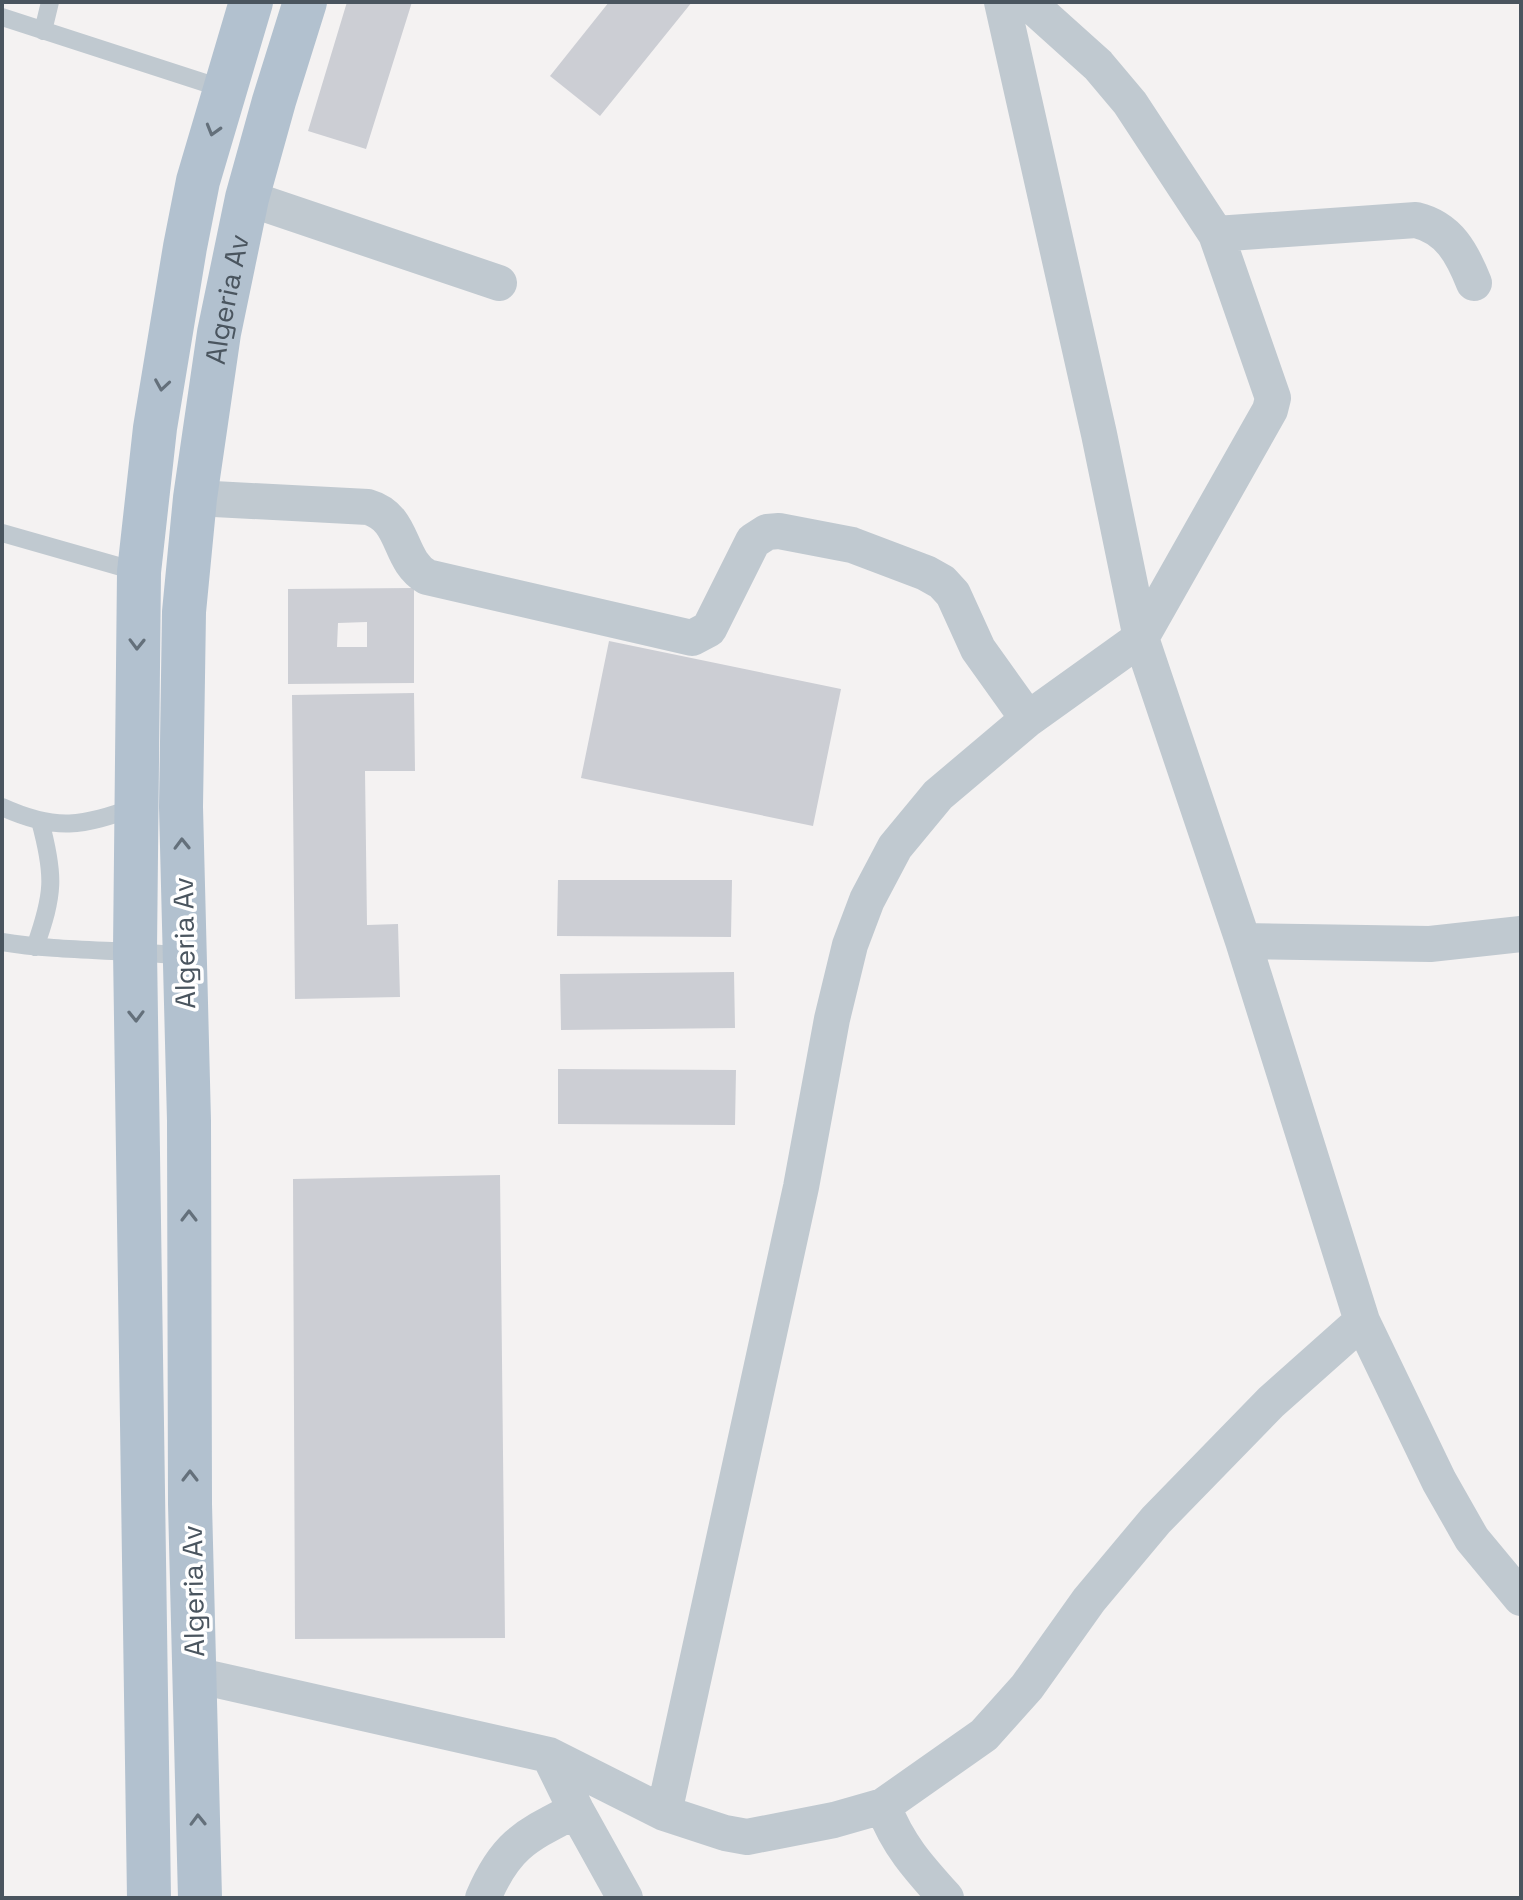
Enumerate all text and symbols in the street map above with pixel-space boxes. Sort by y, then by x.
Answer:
one-way arrow [206,123,222,137]
street label: Algeria Av [197,231,257,367]
one-way arrow [154,378,171,392]
one-way arrow [129,638,146,651]
one-way arrow [173,837,191,850]
street label: Algeria Av [165,877,203,1009]
one-way arrow [127,1010,145,1023]
one-way arrow [180,1209,198,1222]
one-way arrow [181,1469,199,1482]
street label: Algeria Av [174,1525,212,1657]
one-way arrow [190,1813,207,1826]

